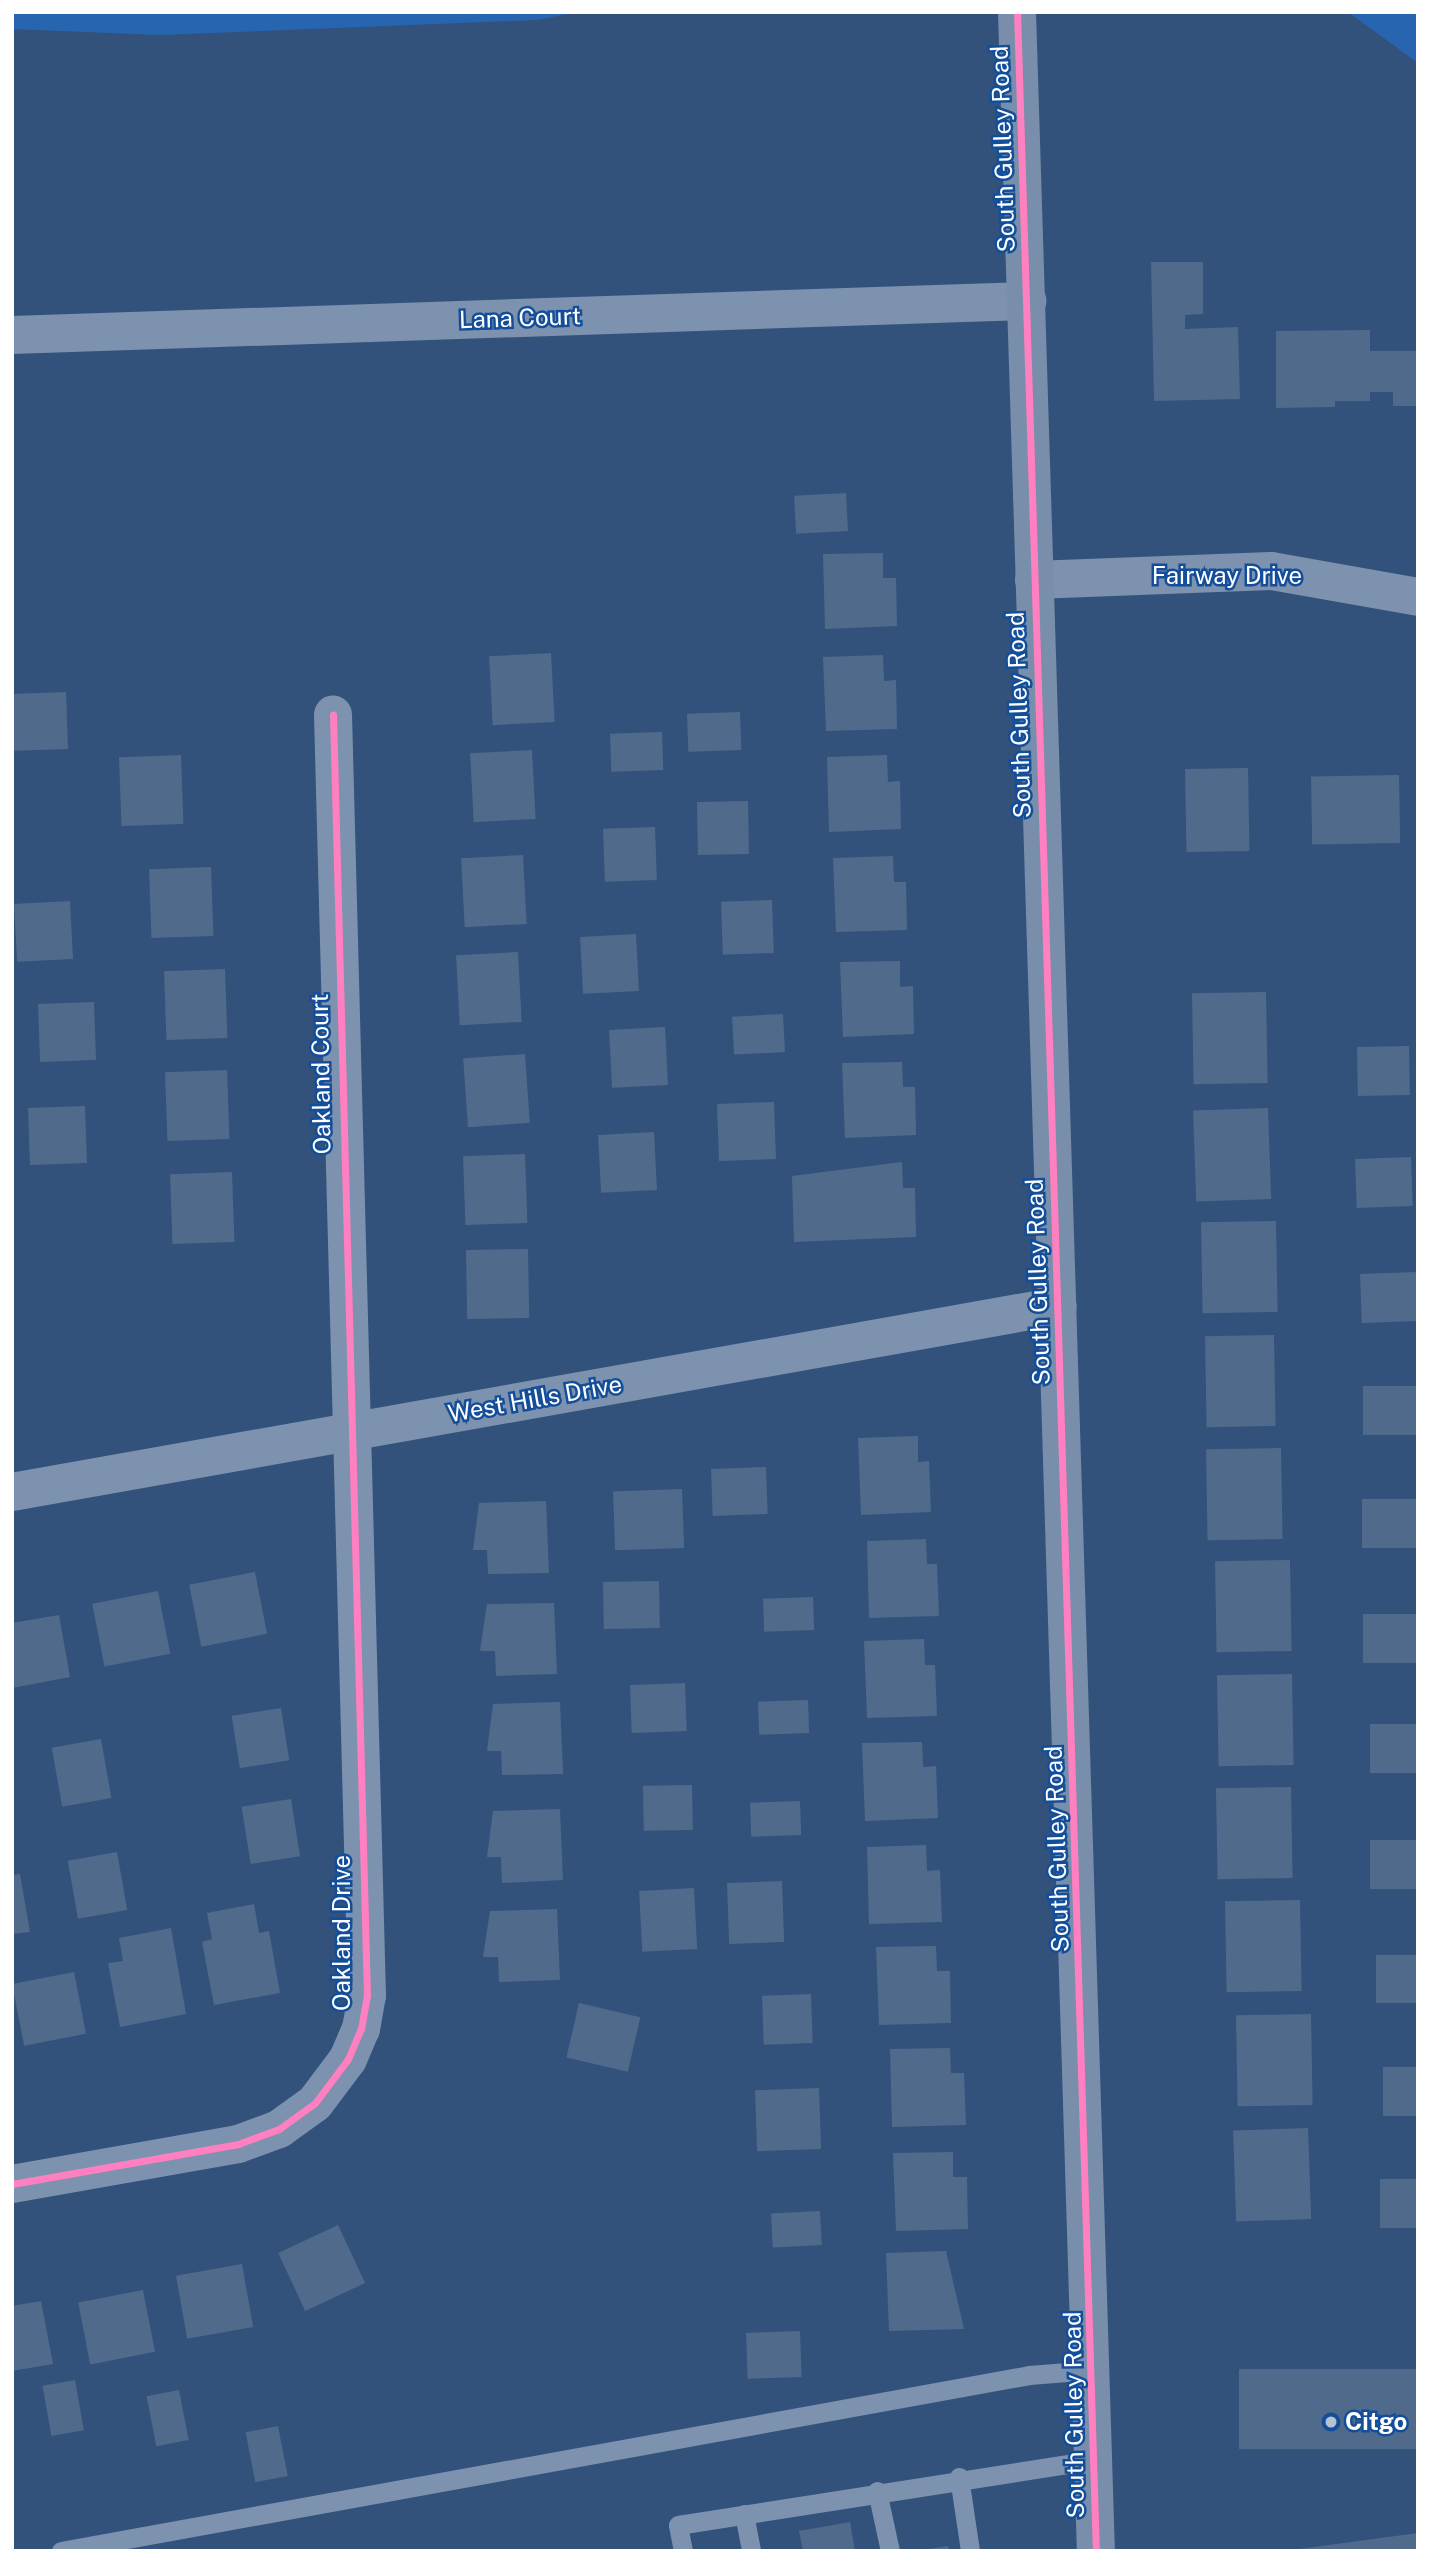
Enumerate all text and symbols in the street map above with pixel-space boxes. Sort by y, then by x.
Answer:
street label: South Gulley Road [985,45,1021,253]
street label: Lana Court [458,301,582,335]
street label: Fairway Drive [1152,562,1302,590]
street label: South Gulley Road [1001,611,1037,819]
street label: Oakland Court [305,993,337,1155]
street label: South Gulley Road [1020,1178,1056,1386]
street label: West Hills Drive [446,1370,624,1428]
street label: South Gulley Road [1039,1745,1075,1953]
street label: Oakland Drive [328,1855,356,2011]
street label: South Gulley Road [1058,2311,1090,2519]
place label: Citgo [1345,2408,1407,2436]
marker: Citgo [1323,2414,1339,2430]

